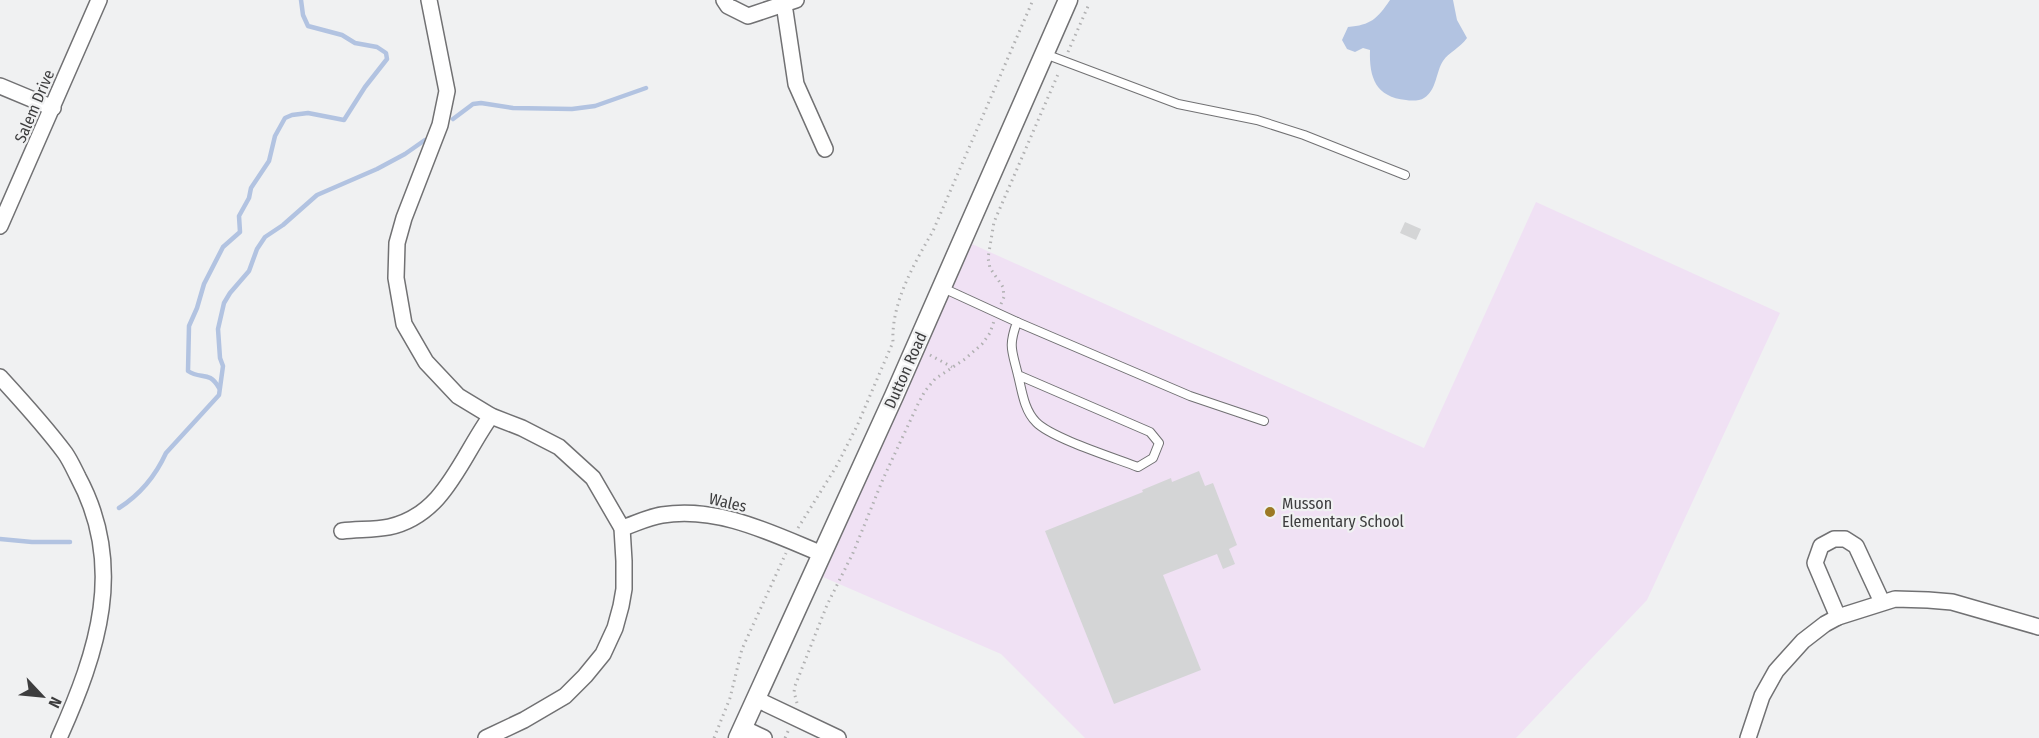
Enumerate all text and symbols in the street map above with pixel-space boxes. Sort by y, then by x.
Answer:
street label: Salem Drive [11,67,58,146]
street label: Dutton Road [880,329,931,411]
street label: Wales [707,489,749,516]
place label: Musson Elementary School [1282,494,1404,531]
marker: Musson Elementary School [1263,505,1277,519]
north arrow [12,666,72,726]
text: N [44,694,66,711]

